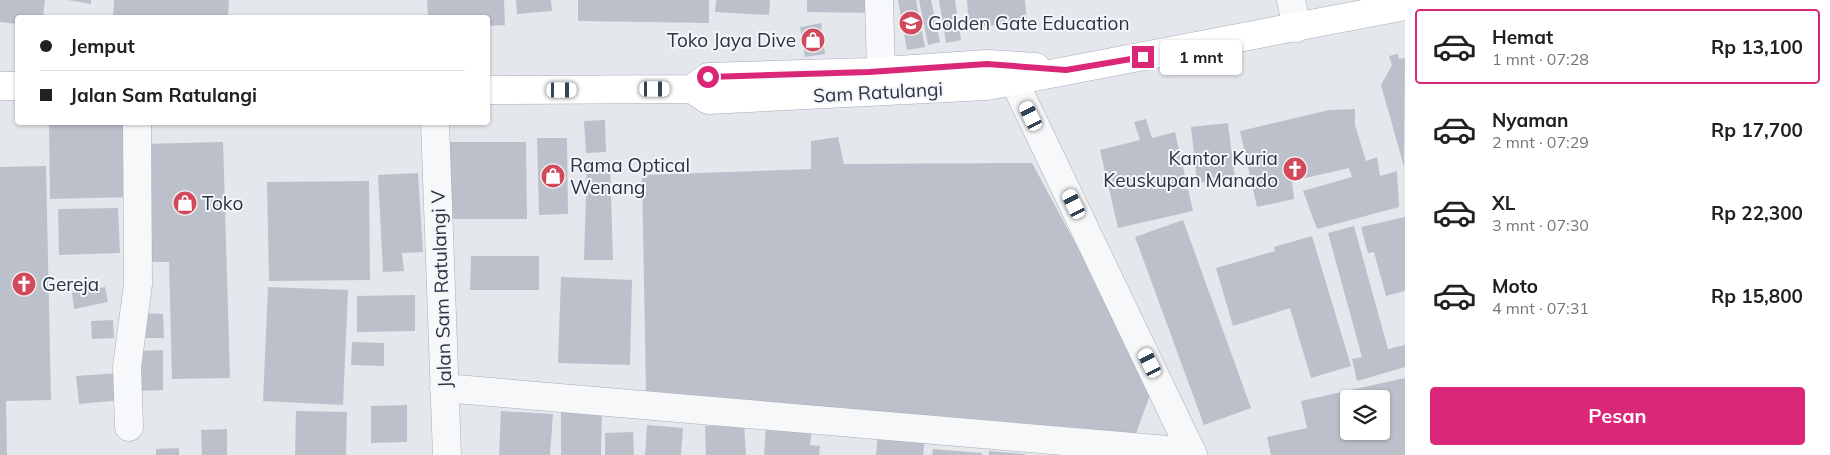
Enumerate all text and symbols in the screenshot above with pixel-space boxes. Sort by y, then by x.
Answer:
school or university icon: Golden Gate Education [898,10,924,36]
place label: Golden Gate Education [928,11,1130,35]
icon: car [1432,24,1477,69]
text: Hemat [1492,25,1553,49]
shop icon: Toko Jaya Dive [800,27,826,53]
place label: Toko Jaya Dive [667,28,796,52]
text: Jemput [70,34,135,58]
text: Rp 13,100 [1711,35,1803,59]
callout: 1 mnt [1160,40,1243,74]
route end [1132,46,1154,68]
text: 1 mnt [1179,47,1223,67]
text: 1 mnt · 07:28 [1492,49,1589,69]
route start [697,66,719,88]
street label: Sam Ratulangi [812,77,944,107]
car [640,82,670,97]
text: Jalan Sam Ratulangi [70,83,257,107]
car [547,83,577,98]
car [1017,99,1044,133]
icon: car [1432,107,1477,152]
text: Nyaman [1492,108,1569,132]
text: Rp 17,700 [1711,118,1803,142]
text: 2 mnt · 07:29 [1492,132,1589,152]
place label: Kantor Kuria Keuskupan Manado [1103,146,1278,192]
place label: Rama Optical Wenang [570,153,690,199]
church icon: Kantor Kuria Keuskupan Manado [1282,156,1308,182]
shop icon: Rama Optical Wenang [540,163,566,189]
car [1060,187,1087,221]
street label: Jalan Sam Ratulangi V [426,189,456,388]
shop icon: Toko [172,190,198,216]
icon: car [1432,190,1477,235]
place label: Toko [202,191,243,215]
text: XL [1492,191,1515,215]
text: Rp 22,300 [1711,201,1803,225]
text: 3 mnt · 07:30 [1492,215,1589,235]
church icon: Gereja [11,271,37,297]
place label: Gereja [42,272,99,296]
icon: car [1432,273,1477,318]
text: Moto [1492,274,1538,298]
text: Rp 15,800 [1711,284,1803,308]
text: 4 mnt · 07:31 [1492,298,1589,318]
car [1136,346,1163,380]
button: Pesan [1430,387,1805,445]
map controls [1340,390,1390,440]
button: layers [1340,390,1390,440]

